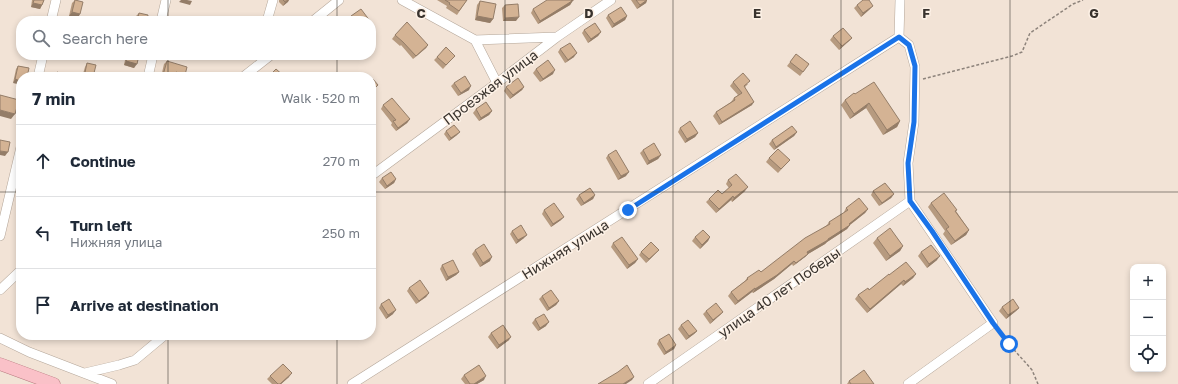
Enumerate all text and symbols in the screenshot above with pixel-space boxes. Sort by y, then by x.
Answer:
text: C [416,5,426,21]
text: D [584,5,594,21]
text: E [753,5,761,21]
text: F [922,5,930,21]
text: G [1089,5,1099,21]
search box [16,16,376,60]
icon: search [30,27,52,49]
text: Search here [62,29,148,47]
street label: Проезжая улица [439,46,541,128]
text: 7 min [32,88,75,109]
text: Walk · 520 m [281,90,360,106]
icon: ahead [32,150,54,172]
text: Continue [70,152,136,170]
text: 270 m [323,153,360,169]
route end [619,201,637,219]
street label: Нижняя улица [518,215,612,283]
text: Turn left [70,216,132,234]
icon: left [32,222,54,244]
text: 250 m [322,225,360,241]
text: Нижняя улица [70,234,162,250]
street label: улица 40 лет Победы [714,243,844,341]
map controls [1130,264,1166,372]
button: + [1130,264,1166,300]
icon: arrive [32,294,54,316]
text: Arrive at destination [70,296,219,314]
button: − [1130,300,1166,336]
route start [1000,335,1018,353]
button: locate [1130,336,1166,372]

